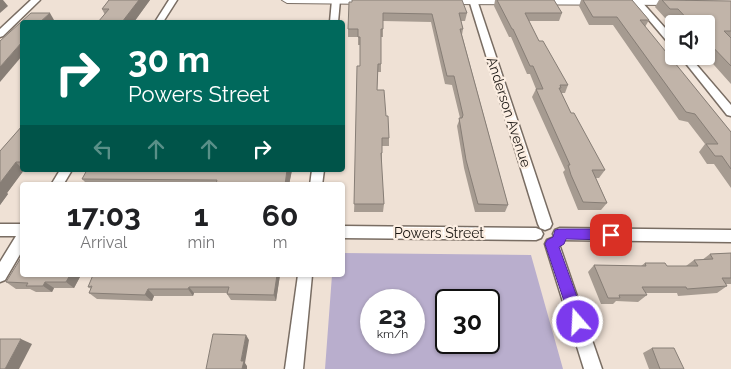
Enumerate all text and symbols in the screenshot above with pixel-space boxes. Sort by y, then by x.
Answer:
map controls [665,15,715,65]
button: sound [665,15,715,65]
text: 30 m [128,39,210,80]
icon: right [45,40,110,105]
street label: Anderson Avenue [484,55,534,169]
text: Powers Street [128,81,270,107]
icon: left [89,135,117,163]
icon: ahead [142,135,170,163]
icon: ahead [195,135,223,163]
icon: right [248,135,276,163]
text: 17:03 [67,198,141,233]
text: 1 [194,198,209,233]
text: 60 [262,198,298,233]
pin [590,214,632,256]
icon: arrive [597,221,625,249]
street label: Powers Street [394,225,484,241]
text: Arrival [80,233,127,252]
text: min [188,233,215,252]
text: m [273,233,287,252]
speed limit sign: 30 [435,289,500,354]
position arrow [551,295,603,347]
text: 23 [378,300,407,330]
text: km/h [377,327,408,341]

